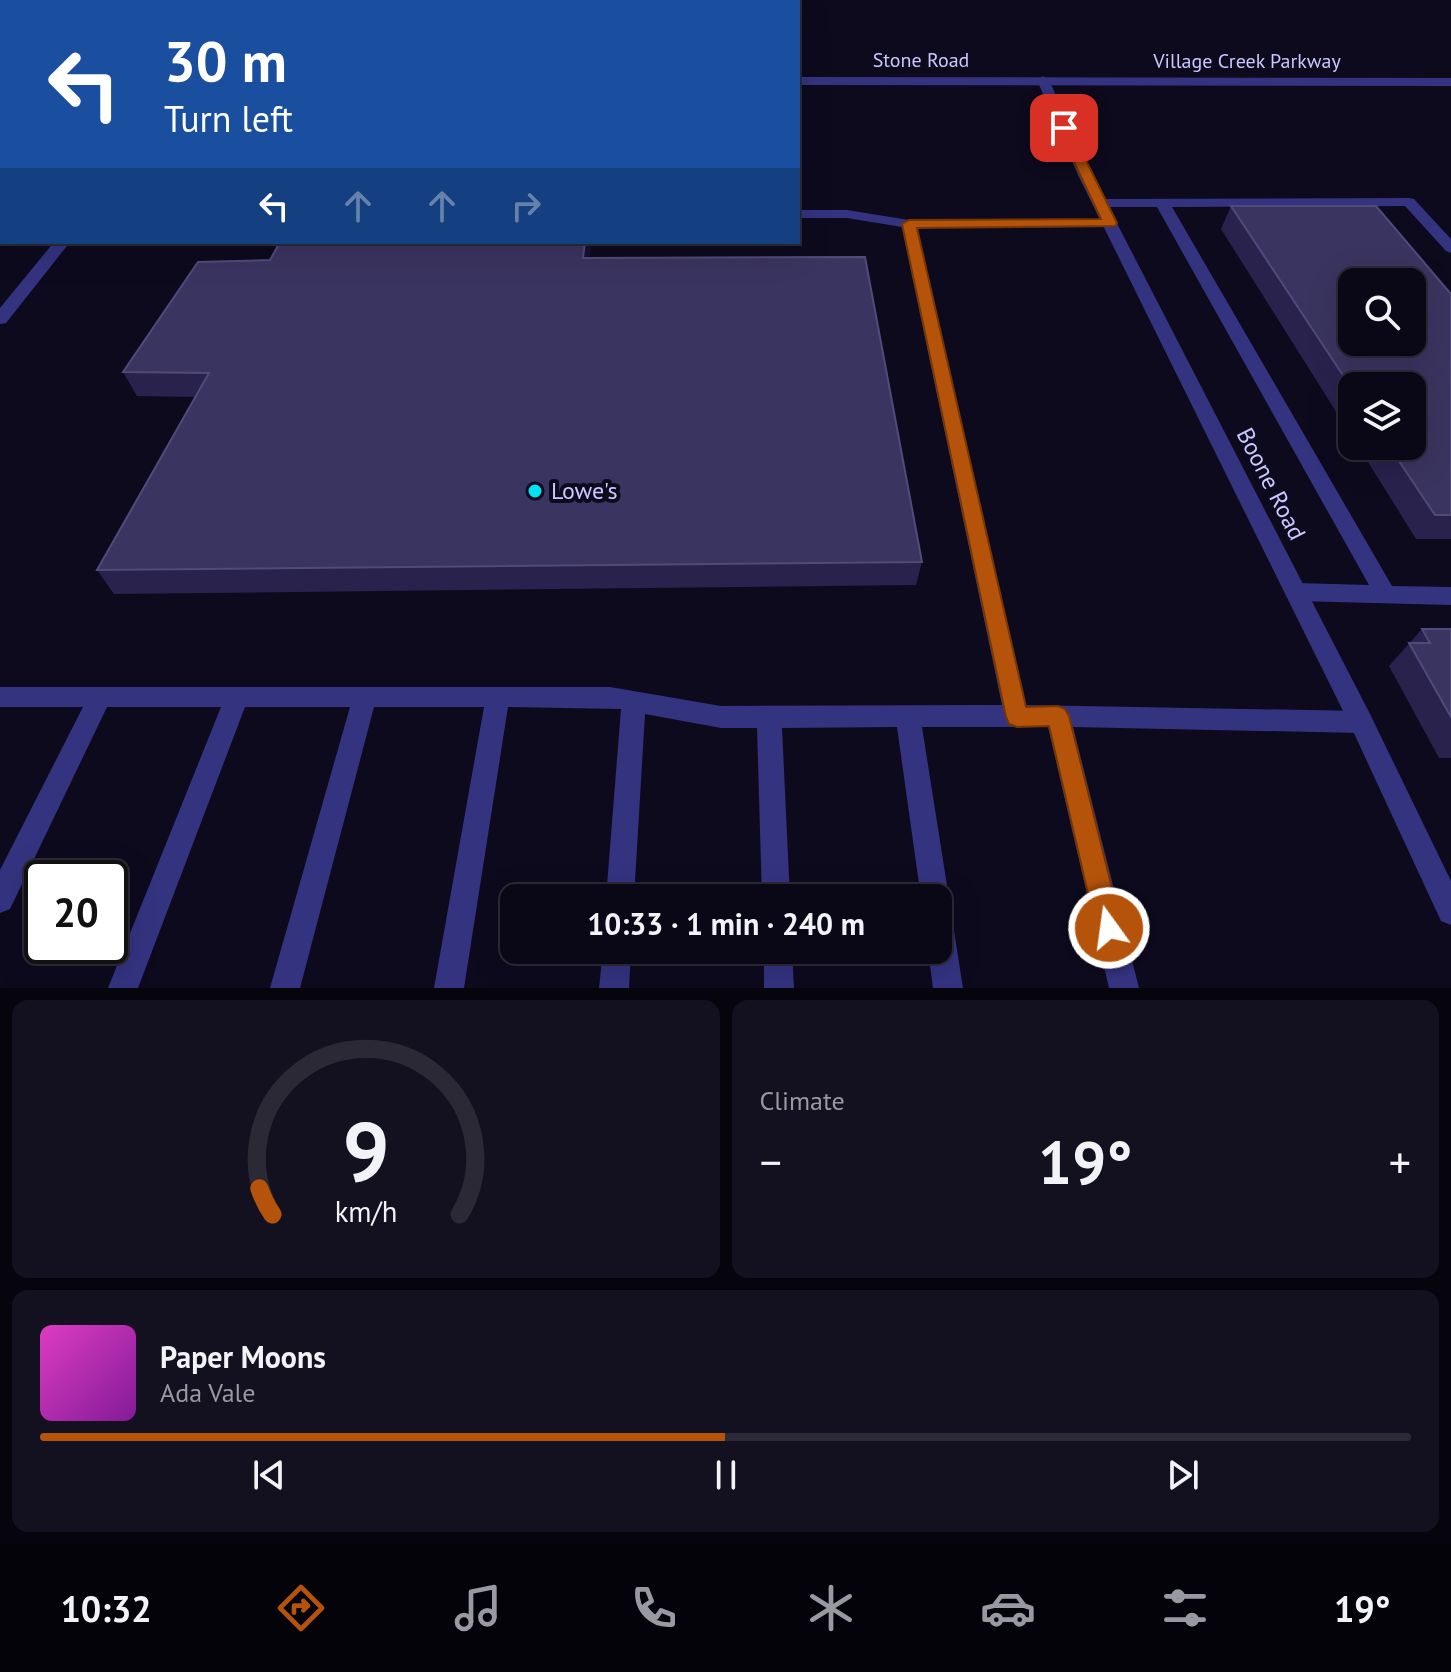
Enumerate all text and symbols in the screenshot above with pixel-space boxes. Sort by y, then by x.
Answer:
text: 30 m [164,25,287,97]
icon: left [32,32,136,136]
street label: Stone Road [873,47,969,73]
street label: Village Creek Parkway [1152,48,1341,74]
pin [1030,94,1098,162]
text: Turn left [164,95,293,142]
icon: arrive [1042,106,1086,150]
icon: left [252,184,296,228]
icon: ahead [336,184,380,228]
icon: ahead [420,184,464,228]
icon: right [504,184,548,228]
map controls [1338,268,1426,460]
button: search [1338,268,1426,356]
button: layers [1338,372,1426,460]
street label: Boone Road [1230,422,1313,545]
place label: Lowe's [551,475,618,506]
marker: Lowe's [526,482,544,500]
speed limit sign: 20 [24,860,128,964]
position arrow [1067,886,1151,970]
text: 10:33 · 1 min · 240 m [587,904,865,943]
text: Climate [760,1084,845,1117]
text: 9 [342,1096,389,1204]
text: 19° [1038,1123,1132,1201]
text: − [760,1133,782,1190]
text: + [1389,1133,1411,1190]
text: km/h [334,1193,397,1230]
text: Paper Moons [160,1337,326,1376]
text: Ada Vale [160,1376,255,1409]
icon: previous [247,1453,291,1497]
icon: pause [704,1453,748,1497]
icon: next [1161,1453,1205,1497]
icon: directions [273,1580,329,1636]
icon: music [450,1580,506,1636]
icon: phone [626,1580,682,1636]
icon: climate [803,1580,859,1636]
icon: car [980,1580,1036,1636]
icon: filters [1157,1580,1213,1636]
text: 10:32 [60,1585,152,1632]
text: 19° [1334,1585,1390,1632]

